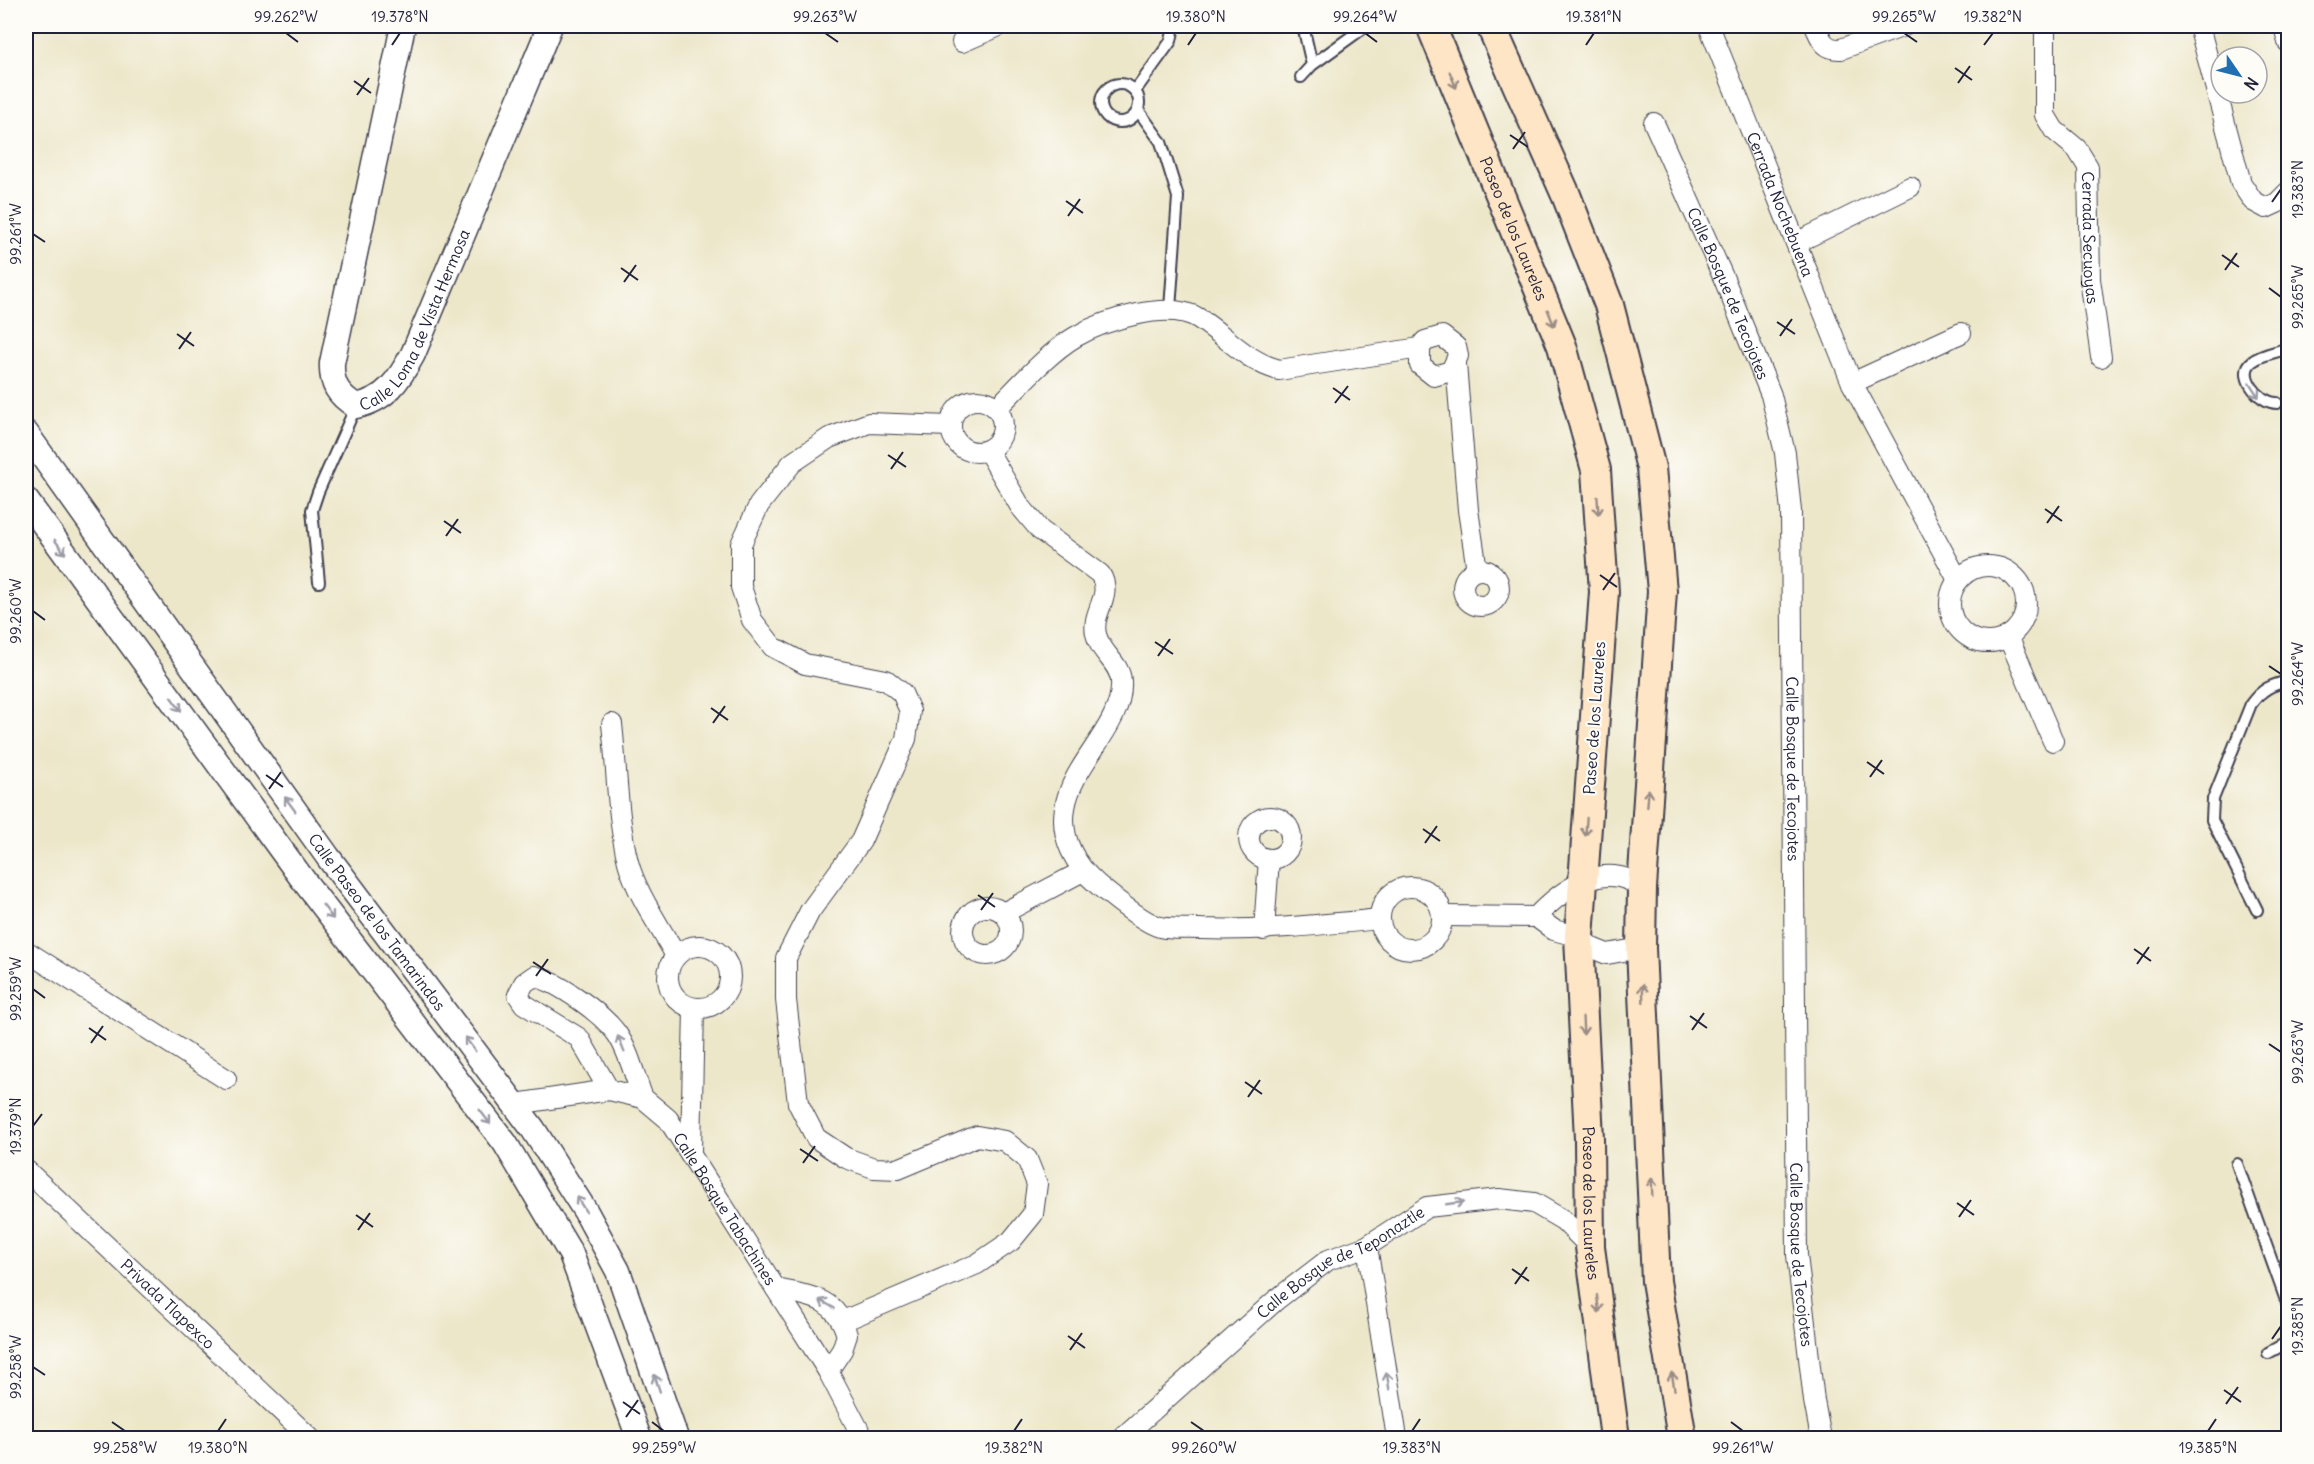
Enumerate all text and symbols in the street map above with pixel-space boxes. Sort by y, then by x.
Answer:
text: 99.262°W [254,7,318,26]
text: 19.378°N [371,7,429,26]
text: 99.263°W [793,7,857,26]
text: 19.380°N [1166,7,1226,26]
text: 99.264°W [1333,7,1397,26]
text: 19.381°N [1566,7,1622,26]
text: 99.265°W [1872,7,1936,26]
text: 19.382°N [1964,7,2022,26]
north arrow [2209,45,2269,105]
one-way arrow [1448,70,1459,88]
text: N [2240,73,2263,94]
street label: Cerrada Nochebuena [1742,129,1818,280]
street label: Paseo de los Laureles [1476,154,1552,304]
text: 19.383°N [2288,160,2307,218]
street label: Cerrada Secuoyas [2078,171,2103,305]
text: 99.261°W [6,203,25,265]
street label: Calle Bosque de Tecojotes [1683,204,1774,382]
street label: Calle Loma de Vista Hermosa [357,226,474,415]
text: 99.265°W [2288,265,2307,329]
one-way arrow [1546,309,1557,327]
one-way arrow [2248,381,2261,398]
one-way arrow [1593,496,1604,516]
one-way arrow [54,539,67,555]
text: 99.260°W [6,578,25,644]
street label: Paseo de los Laureles [1579,641,1609,795]
text: 99.264°W [2288,642,2307,706]
street label: Calle Bosque de Tecojotes [1782,676,1804,861]
one-way arrow [170,695,183,711]
one-way arrow [1643,788,1654,808]
one-way arrow [284,796,296,812]
one-way arrow [1580,816,1591,836]
street label: Calle Paseo de los Tamarindos [304,829,450,1014]
one-way arrow [322,904,335,920]
text: 99.259°W [6,957,25,1021]
one-way arrow [1638,983,1649,1003]
one-way arrow [1578,1015,1589,1035]
text: 99.263°W [2288,1020,2307,1084]
one-way arrow [615,1035,626,1053]
one-way arrow [464,1036,477,1052]
text: 19.379°N [6,1097,25,1155]
one-way arrow [479,1109,492,1125]
street label: Paseo de los Laureles [1578,1126,1604,1281]
street label: Calle Bosque Tabachines [669,1129,781,1289]
street label: Calle Bosque de Tecojotes [1786,1162,1818,1348]
one-way arrow [1646,1178,1657,1198]
one-way arrow [574,1196,586,1213]
one-way arrow [1445,1197,1465,1208]
street label: Calle Bosque de Teponaztle [1252,1202,1428,1323]
street label: Privada Tlapexco [116,1255,219,1353]
one-way arrow [1592,1294,1603,1313]
text: 19.385°N [2288,1297,2307,1355]
one-way arrow [818,1298,836,1309]
text: 99.258°W [6,1335,25,1399]
one-way arrow [1382,1371,1393,1391]
one-way arrow [1667,1371,1678,1391]
one-way arrow [650,1374,661,1393]
text: 99.258°W [93,1438,157,1457]
text: 19.380°N [188,1438,248,1457]
text: 99.259°W [632,1438,696,1457]
text: 19.382°N [985,1438,1043,1457]
text: 99.260°W [1171,1438,1237,1457]
text: 19.383°N [1383,1438,1441,1457]
text: 99.261°W [1712,1438,1774,1457]
text: 19.385°N [2179,1438,2237,1457]

